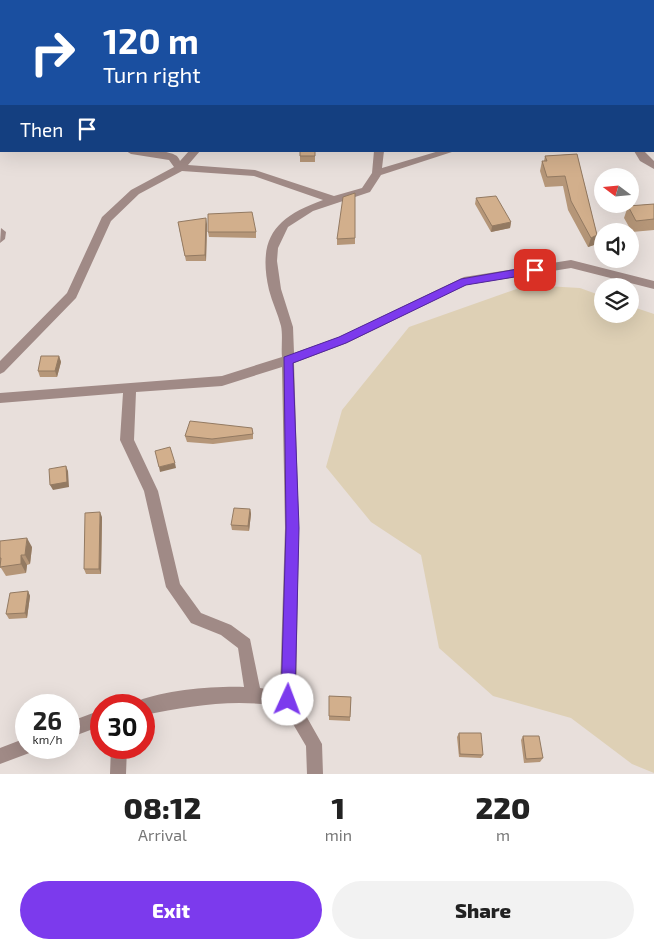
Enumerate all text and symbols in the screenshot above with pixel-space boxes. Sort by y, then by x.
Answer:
text: 120 m [103,19,199,61]
icon: right [20,20,85,85]
text: Turn right [103,61,201,87]
icon: arrive [73,115,101,143]
text: Then [20,118,63,141]
north arrow [594,168,639,212]
map controls [594,168,639,323]
button: sound [594,223,639,268]
pin [514,249,556,291]
icon: arrive [521,256,549,284]
button: layers [594,278,639,323]
position arrow [261,673,313,725]
speed limit sign: 30 [90,694,155,759]
text: 26 [33,705,62,735]
text: km/h [33,732,62,746]
text: 08:12 [124,789,201,825]
text: 1 [332,789,345,825]
text: 220 [476,789,530,825]
text: Arrival [138,825,187,844]
text: min [325,825,352,844]
text: m [496,825,510,844]
button: Exit [20,881,322,939]
button: Share [332,881,634,939]

